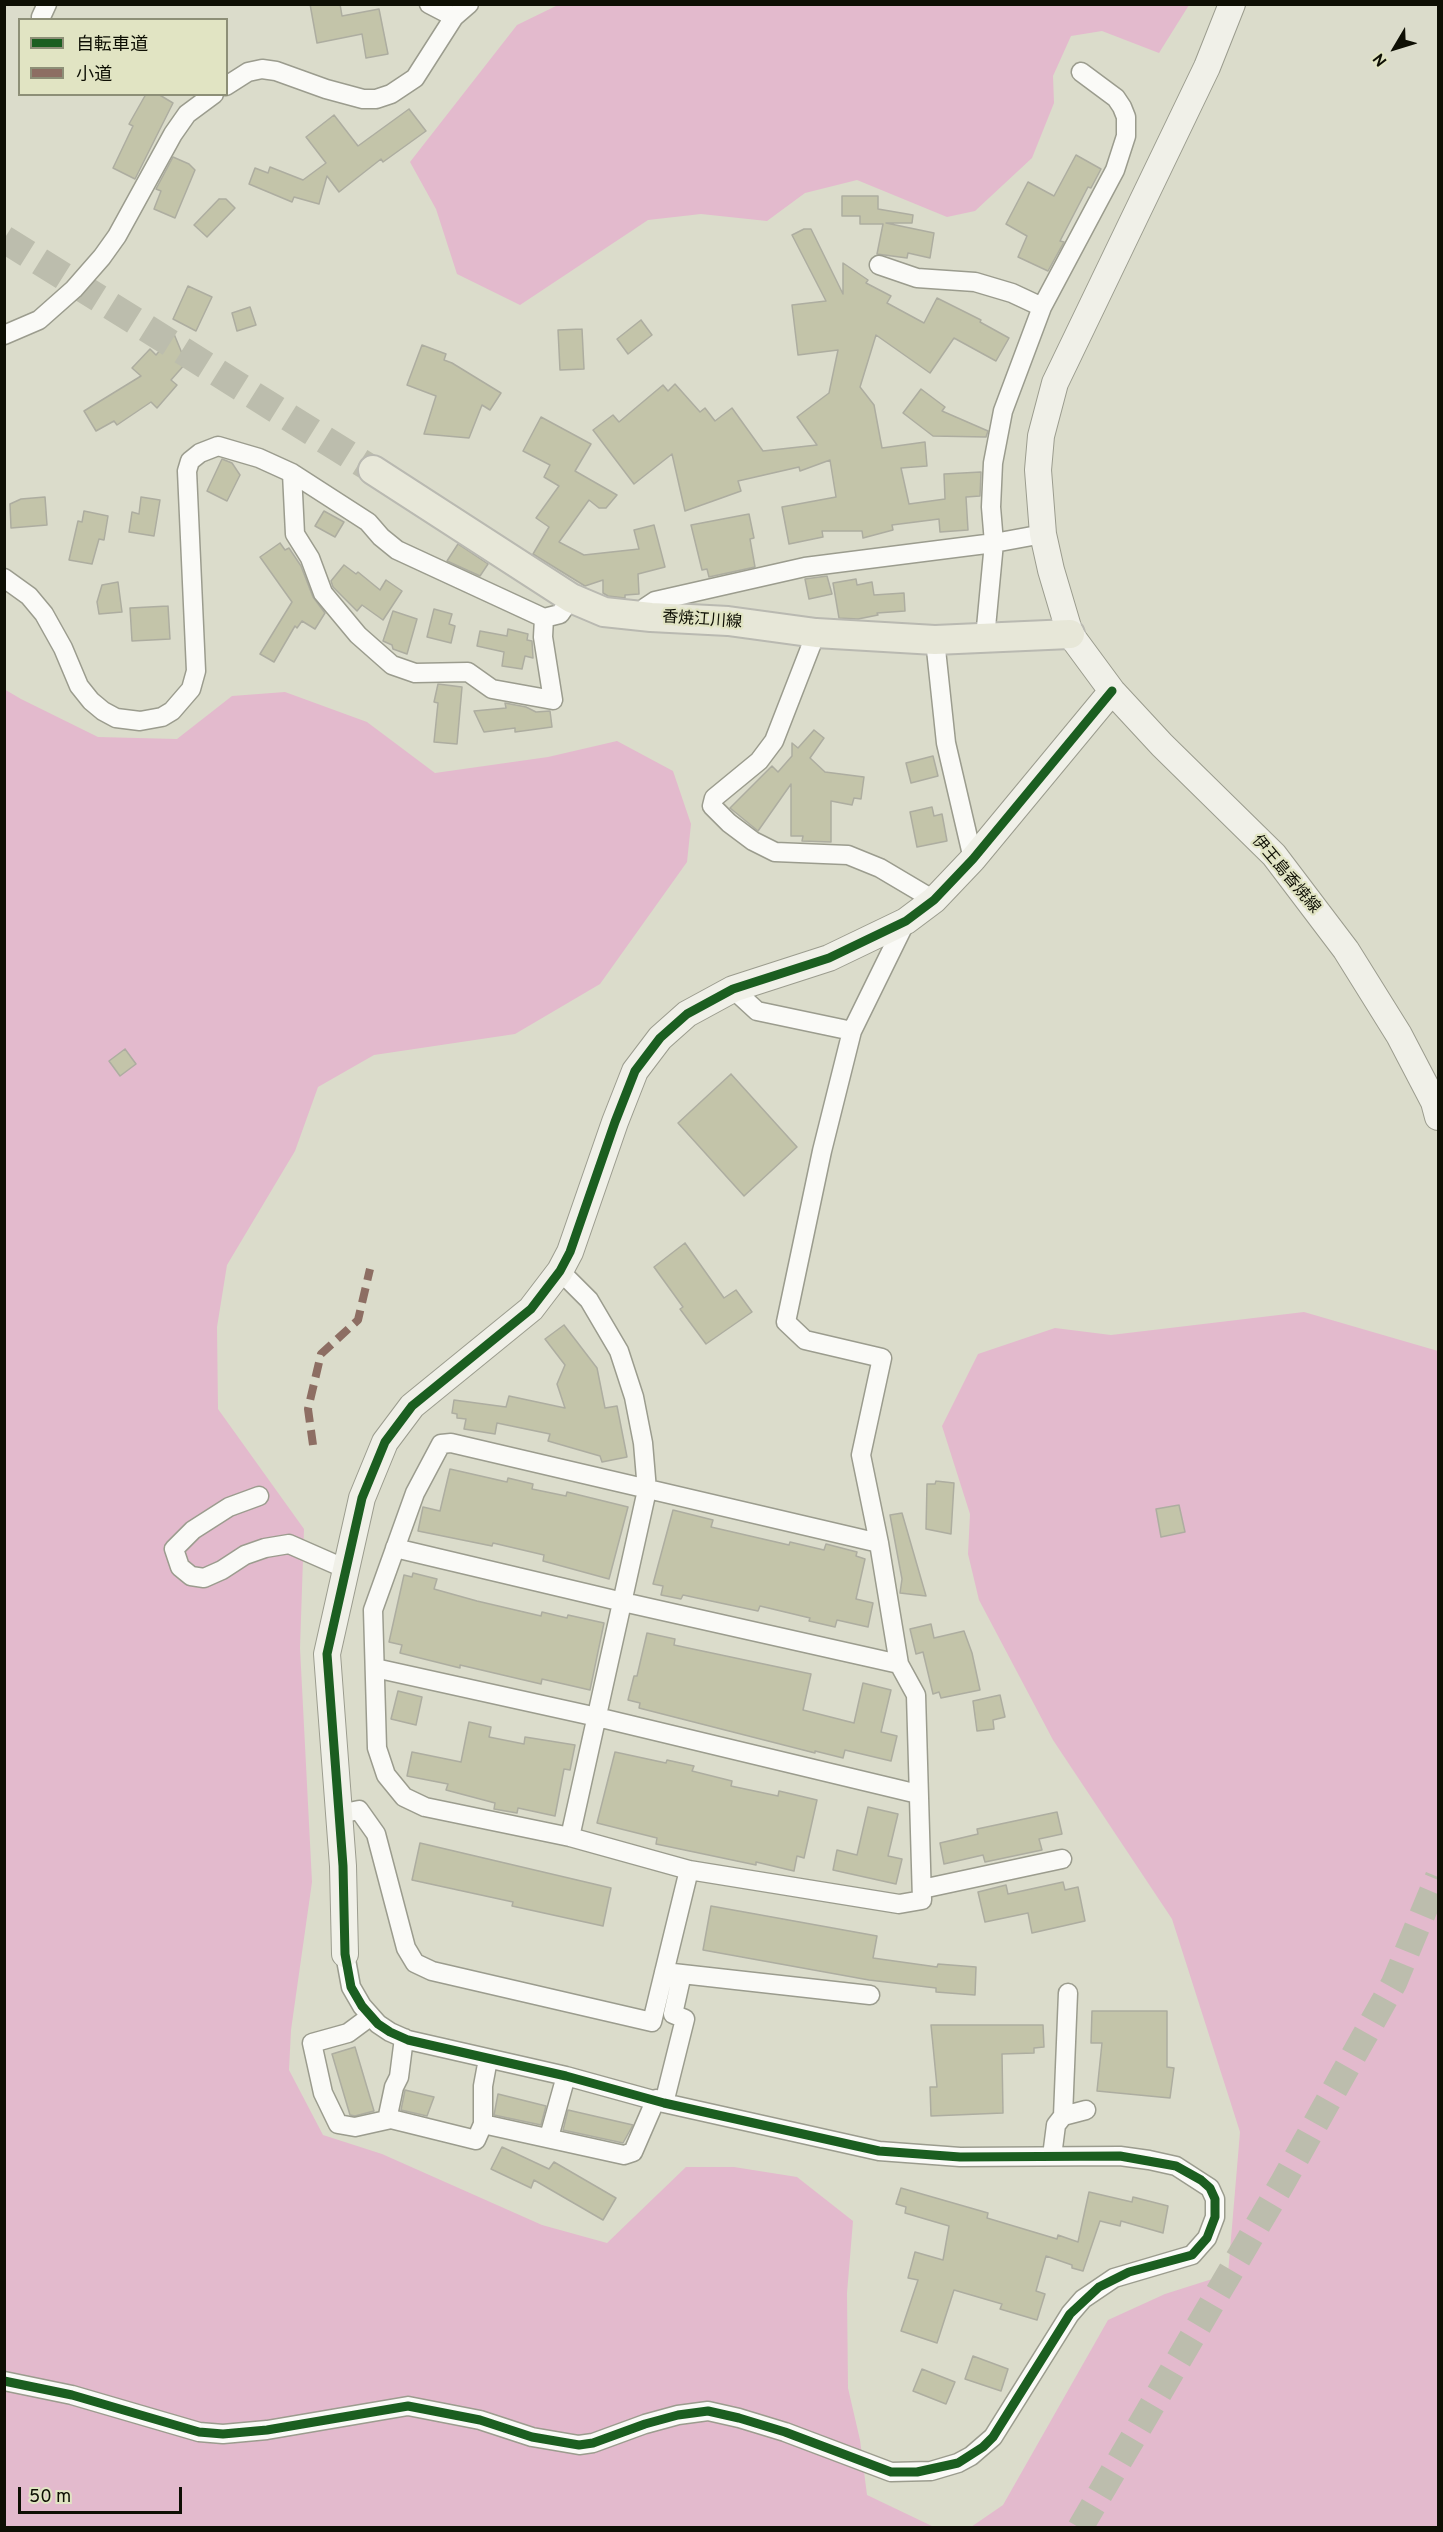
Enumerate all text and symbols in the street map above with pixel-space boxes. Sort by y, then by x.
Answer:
legend [18,18,228,96]
north arrow [1365,18,1425,78]
text: 自転車道 [76,34,148,57]
text: N [1369,48,1392,70]
text: 小道 [76,64,112,87]
street label: 香焼江川線 [661,609,743,633]
street label: 伊王島香焼線 [1247,832,1323,918]
scale bar [21,2475,184,2513]
text: 50 m [29,2486,71,2509]

